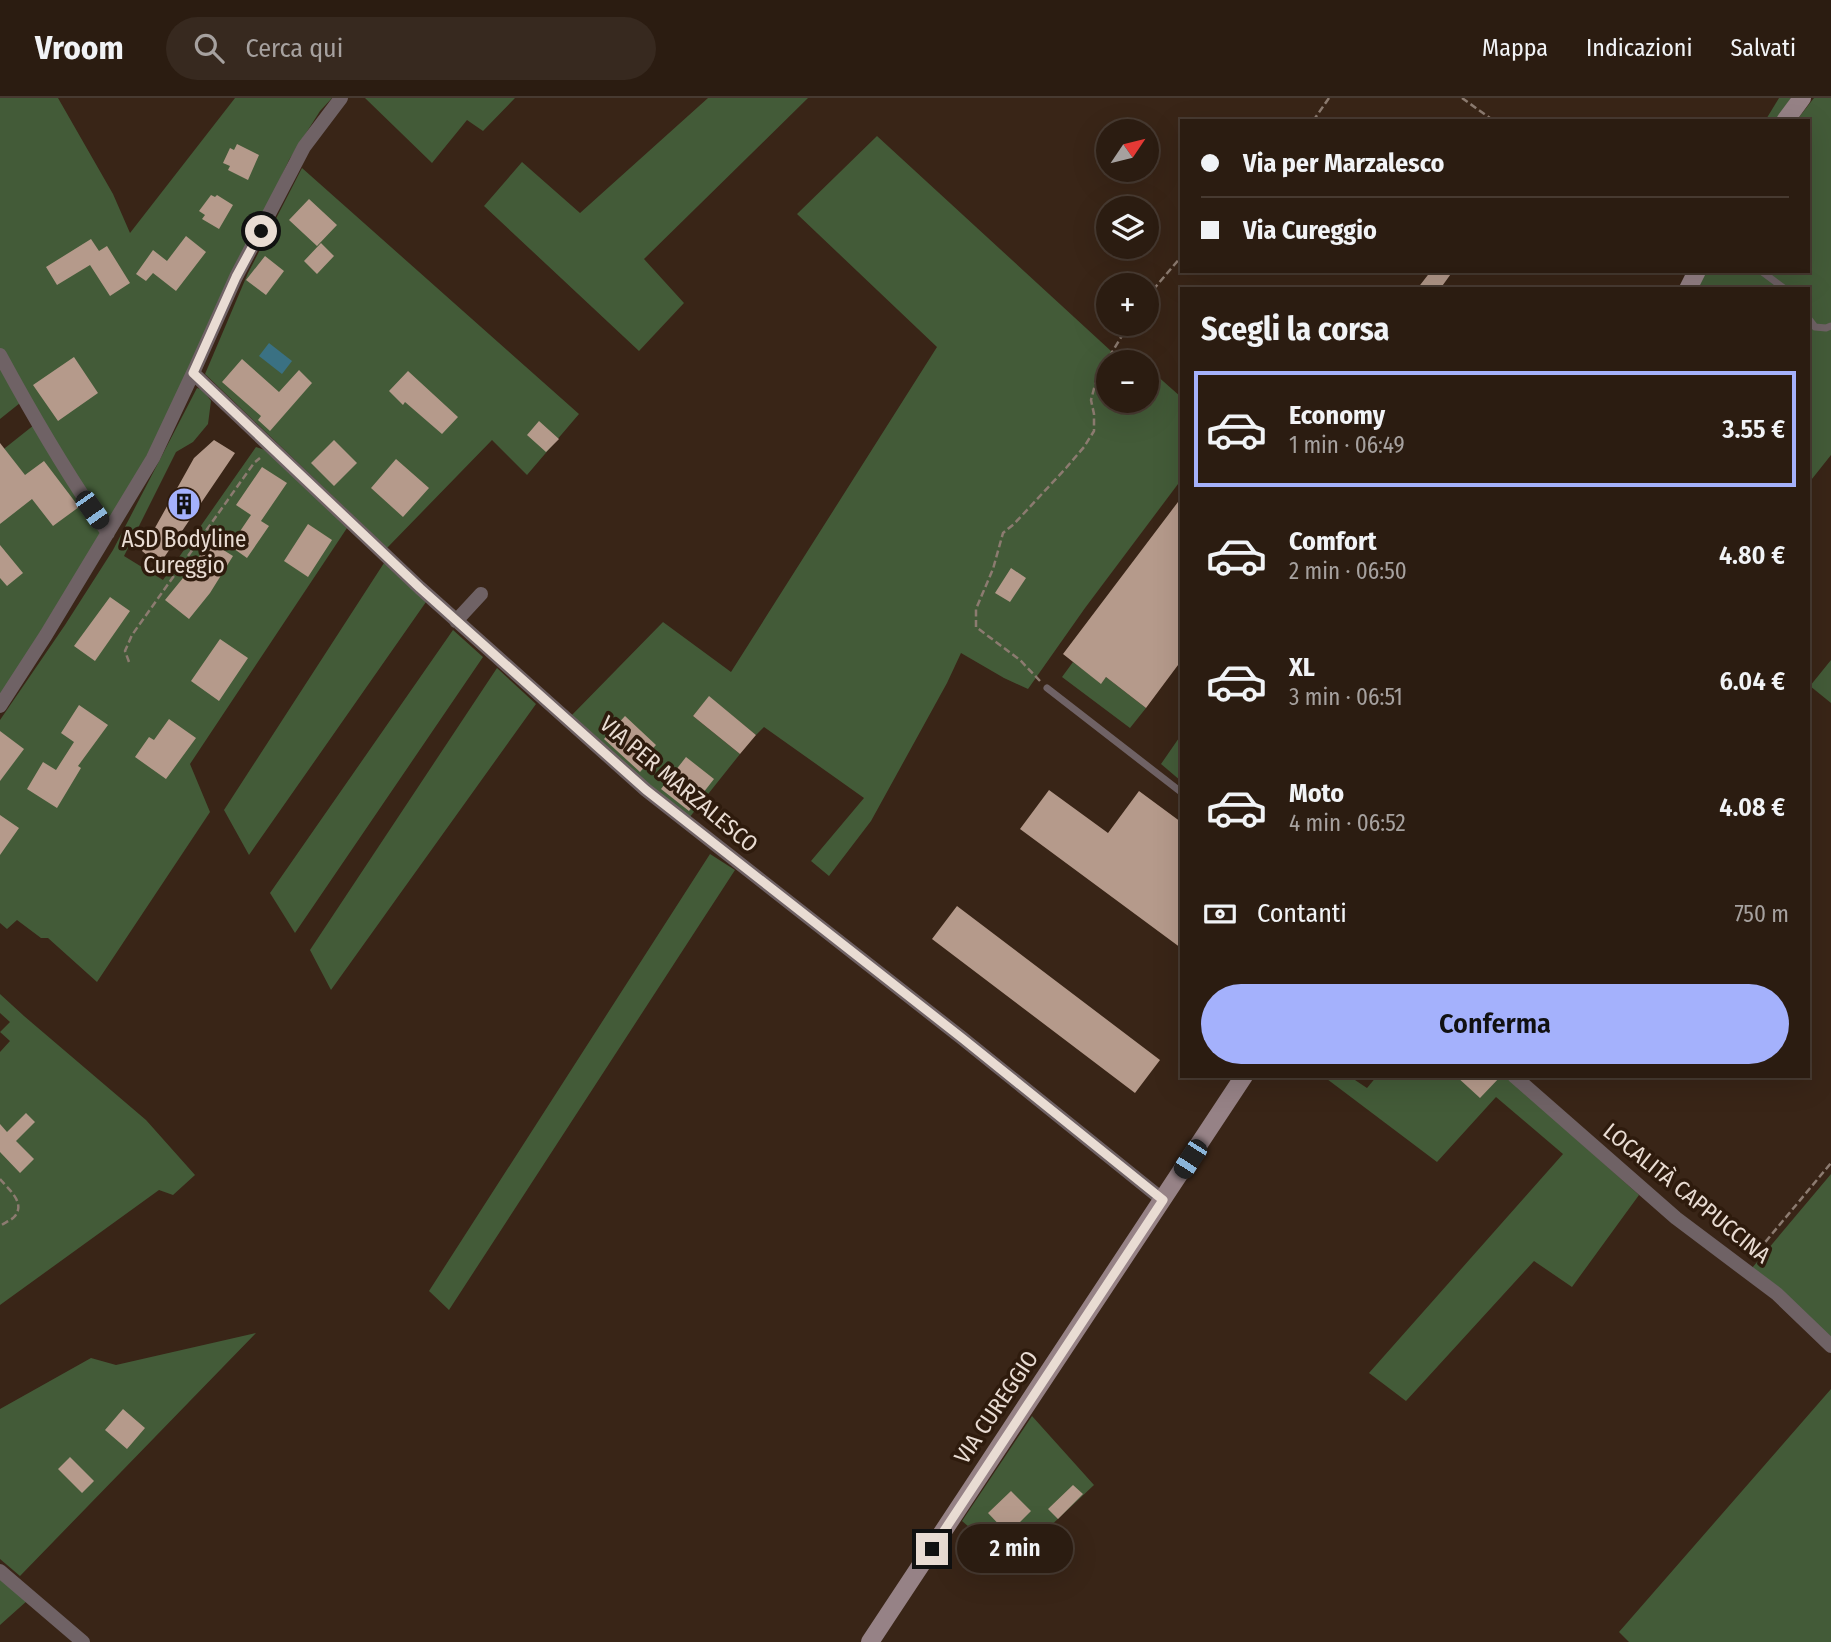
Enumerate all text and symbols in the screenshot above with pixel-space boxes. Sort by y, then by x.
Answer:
search box [166,17,656,80]
text: Vroom [35,28,124,68]
icon: search [190,29,228,67]
text: Cerca qui [246,33,343,64]
text: Mappa [1482,34,1548,62]
text: Indicazioni [1586,34,1692,62]
text: Salvati [1730,34,1796,62]
north arrow [1096,119,1158,182]
map controls [1096,119,1159,413]
text: Via per Marzalesco [1243,148,1444,179]
button: layers [1096,196,1159,259]
route start [245,215,277,247]
text: Via Cureggio [1243,215,1377,246]
button: + [1096,273,1159,336]
text: Scegli la corsa [1201,310,1389,348]
button: − [1096,350,1159,413]
icon: car [1205,398,1268,461]
text: Economy [1289,400,1385,431]
text: 3.55 € [1722,414,1785,445]
text: 1 min · 06:49 [1289,431,1405,459]
building icon: ASD Bodyline Cureggio [165,485,203,523]
car [72,487,113,533]
icon: car [1205,524,1268,587]
place label: ASD Bodyline Cureggio [122,525,246,579]
text: Comfort [1289,526,1377,557]
text: 4.80 € [1719,540,1785,571]
text: 2 min · 06:50 [1289,557,1407,585]
icon: car [1205,650,1268,713]
text: XL [1289,652,1315,683]
text: 6.04 € [1719,666,1785,697]
text: 3 min · 06:51 [1289,683,1403,711]
street label: VIA PER MARZALESCO [594,710,764,858]
icon: car [1205,776,1268,839]
text: Moto [1289,778,1344,809]
text: 4.08 € [1719,792,1785,823]
text: 4 min · 06:52 [1289,809,1406,837]
icon: cash [1201,895,1239,933]
text: Contanti [1257,898,1347,929]
text: 750 m [1734,900,1789,928]
button: Conferma [1201,984,1789,1064]
street label: LOCALITÀ CAPPUCCINA [1598,1116,1777,1269]
car [1170,1136,1211,1182]
street label: VIA CUREGGIO [948,1345,1044,1469]
callout: 2 min [956,1524,1072,1574]
route end [916,1533,948,1565]
text: 2 min [989,1534,1041,1562]

